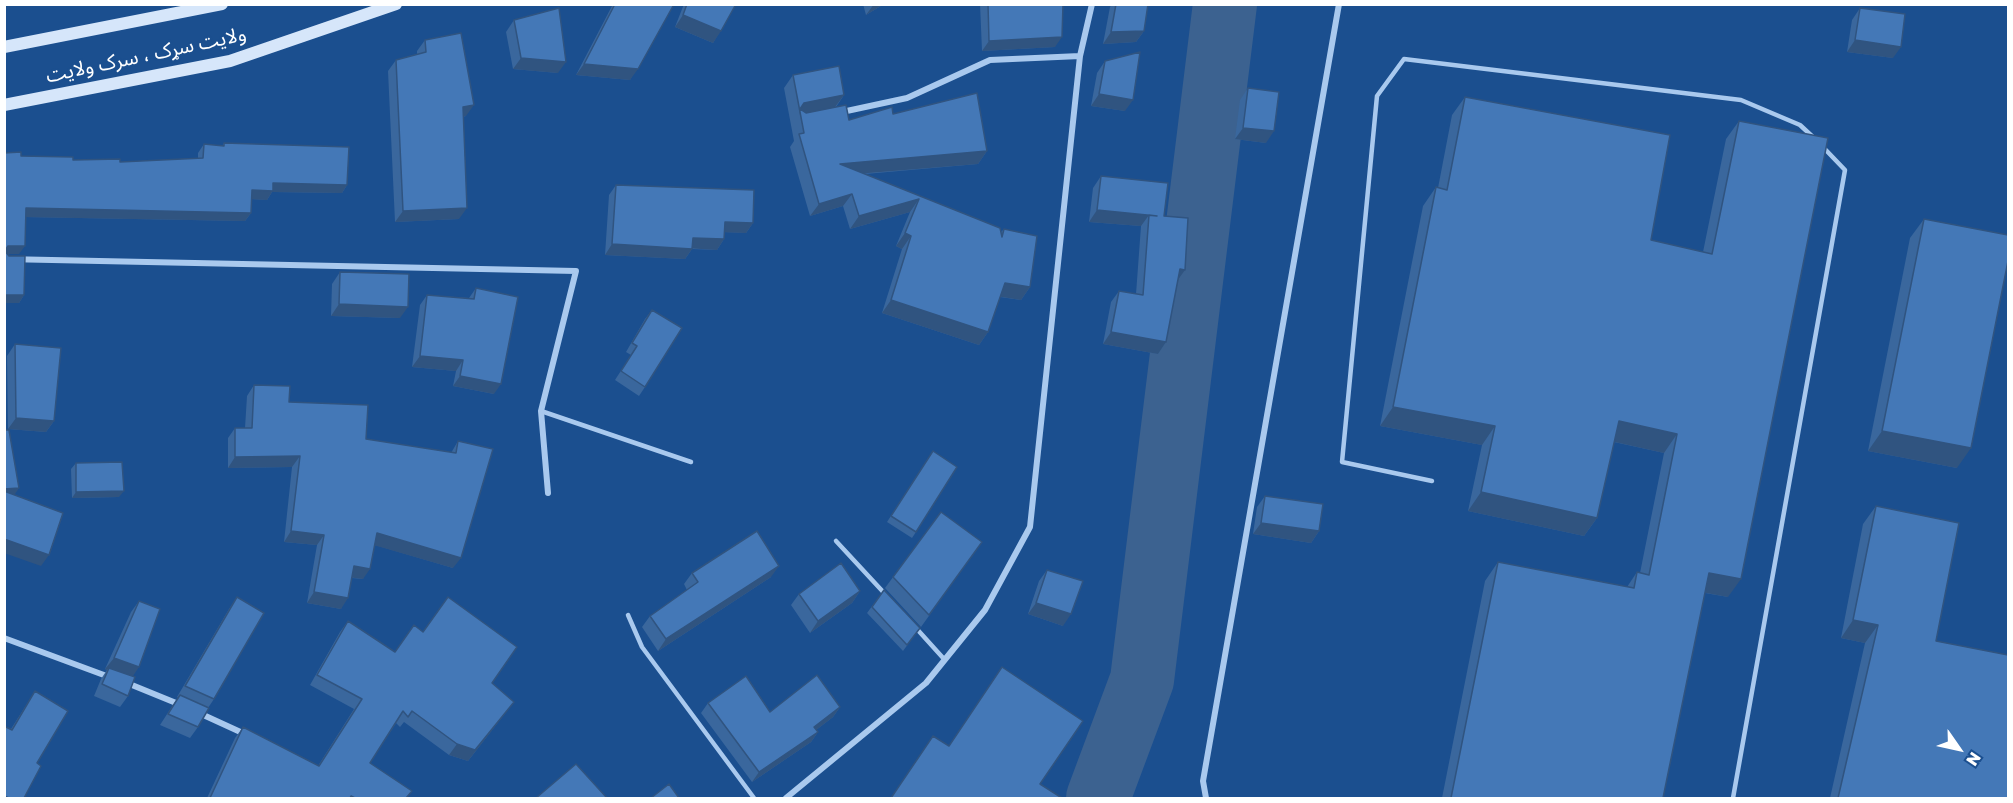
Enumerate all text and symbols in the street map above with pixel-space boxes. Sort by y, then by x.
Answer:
street label: ولایت سړک ، سرک ولایت [44,22,248,88]
north arrow [1929,719,1989,779]
text: N [1962,748,1986,770]

